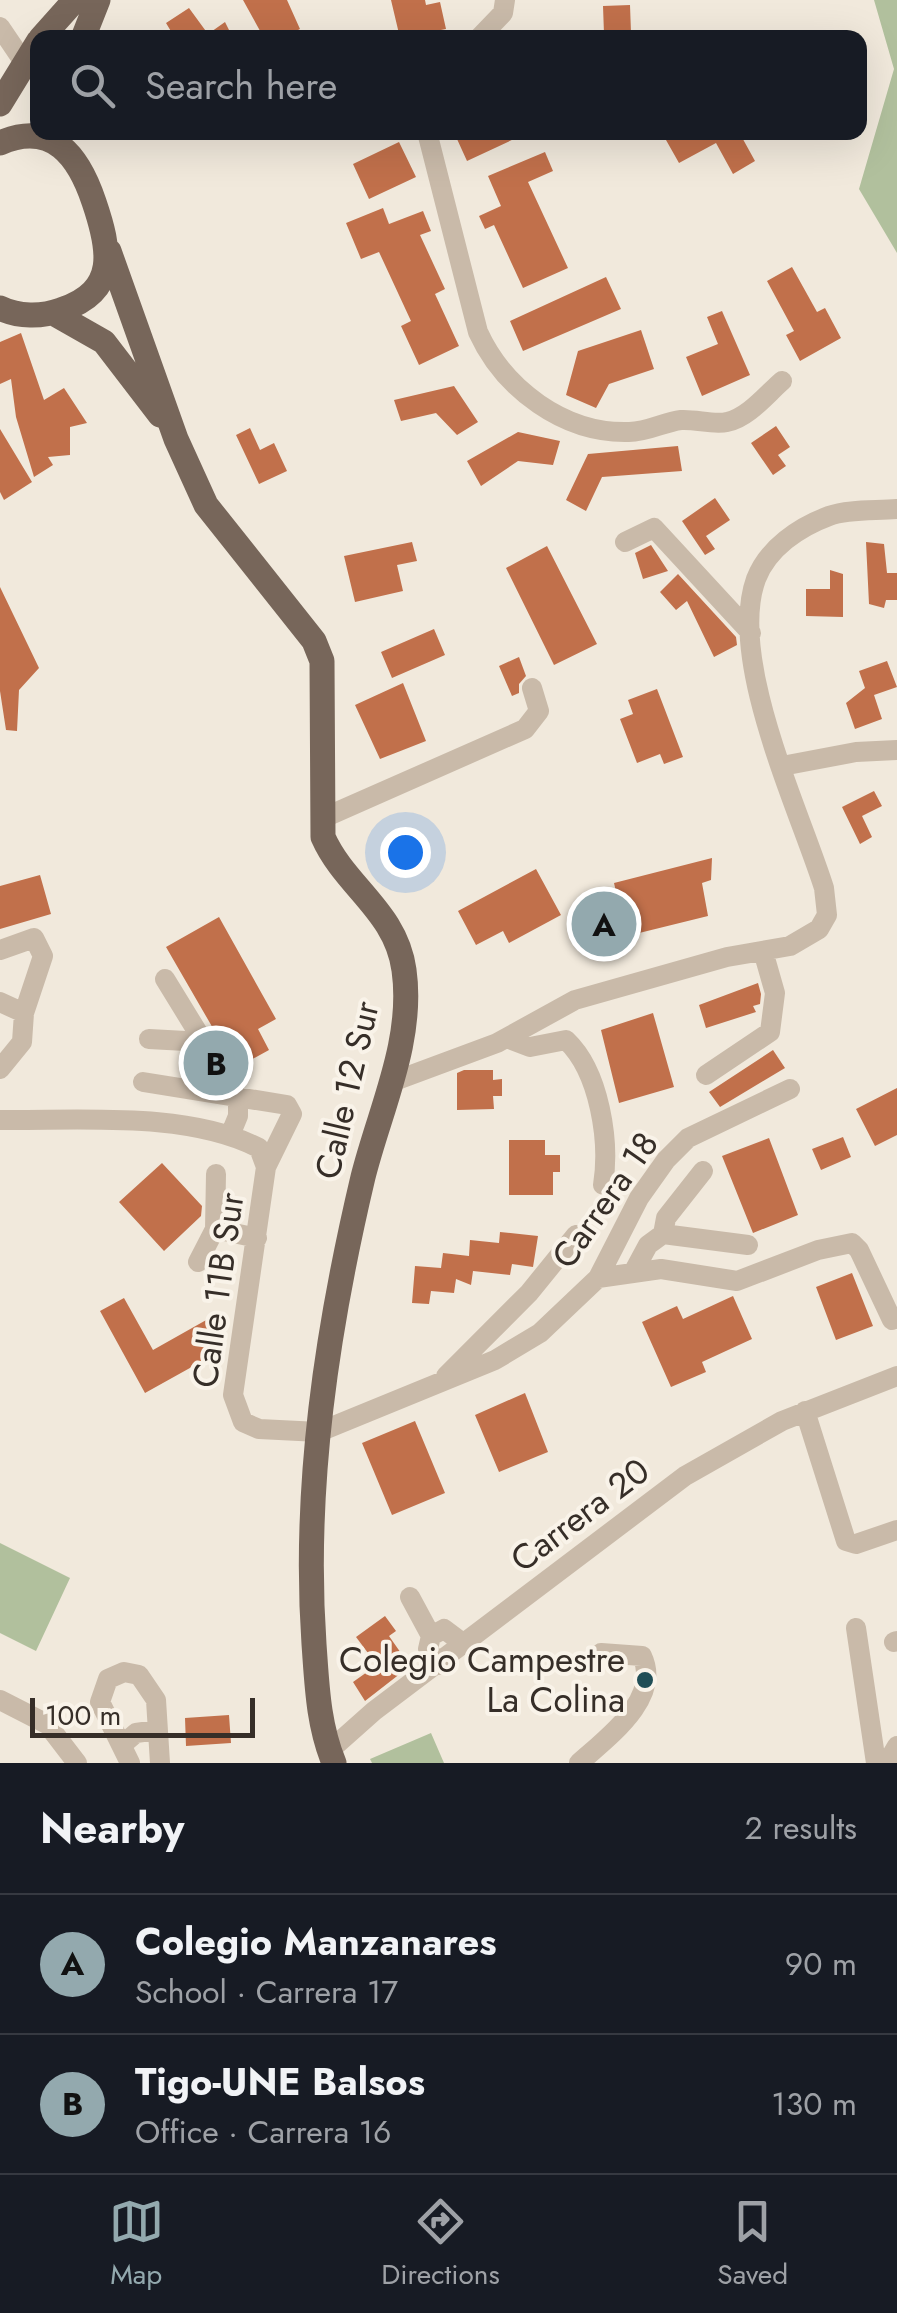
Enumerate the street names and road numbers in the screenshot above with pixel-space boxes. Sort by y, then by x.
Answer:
street label: Calle 12 Sur [302,996,392,1184]
street label: Carrera 18 [540,1122,670,1278]
street label: Calle 11B Sur [180,1189,256,1391]
street label: Carrera 20 [500,1446,660,1584]

